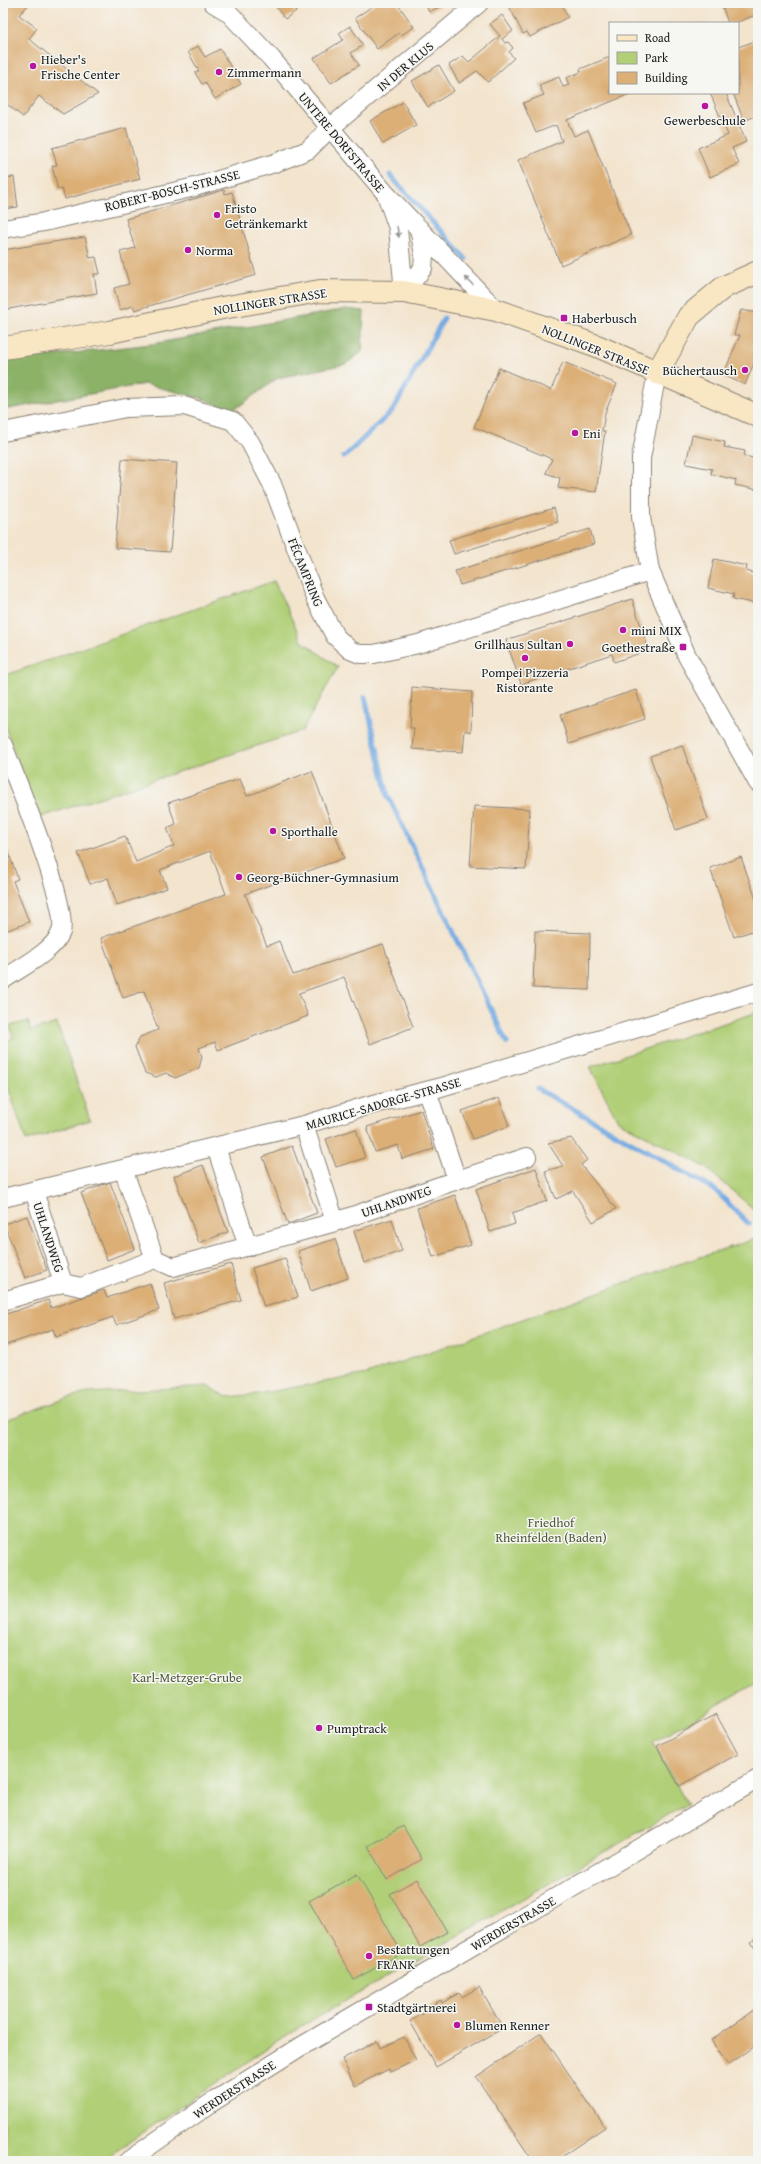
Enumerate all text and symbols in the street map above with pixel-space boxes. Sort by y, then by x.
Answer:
legend [609,22,739,94]
text: Road [645,29,671,46]
street label: IN DER KLUS [373,37,438,96]
text: Park [645,49,669,66]
place label: Hieber's Frische Center [41,50,120,84]
marker: Hieber's Frische Center [28,61,38,71]
place label: Zimmermann [227,63,302,82]
marker: Zimmermann [214,67,224,77]
text: Building [645,69,688,86]
street label: UNTERE DORFSTRASSE [294,88,390,197]
marker: Gewerbeschule [700,101,710,111]
place label: Gewerbeschule [664,111,746,130]
street label: ROBERT-BOSCH-STRASSE [103,164,242,216]
place label: Fristo Getränkemarkt [225,199,308,233]
marker: Fristo Getränkemarkt [212,210,222,220]
one-way arrow [396,226,402,239]
place label: Norma [196,241,234,260]
marker: Norma [183,245,193,255]
one-way arrow [464,276,474,286]
street label: NOLLINGER STRASSE [212,283,328,320]
place label: Haberbusch [572,309,637,328]
marker: Haberbusch [559,313,569,323]
street label: NOLLINGER STRASSE [539,319,653,380]
place label: Büchertausch [662,361,738,380]
marker: Büchertausch [740,365,750,375]
place label: Eni [583,424,601,443]
marker: Eni [570,428,580,438]
street label: FÉCAMPRING [283,535,328,610]
place label: mini MIX [631,621,682,640]
marker: mini MIX [618,625,628,635]
place label: Grillhaus Sultan [474,635,563,654]
place label: Goethestraße [602,638,675,657]
marker: Grillhaus Sultan [565,639,575,649]
marker: Goethestraße [678,642,688,652]
marker: Pompei Pizzeria Ristorante [520,653,530,663]
place label: Pompei Pizzeria Ristorante [481,663,569,697]
place label: Sporthalle [281,822,338,841]
marker: Sporthalle [268,826,278,836]
place label: Georg-Büchner-Gymnasium [247,868,399,887]
marker: Georg-Büchner-Gymnasium [234,872,244,882]
street label: MAURICE-SADORGE-STRASSE [303,1072,463,1135]
street label: UHLANDWEG [359,1181,434,1222]
street label: UHLANDWEG [28,1200,69,1275]
park label: Friedhof Rheinfelden (Baden) [495,1513,607,1547]
park label: Karl-Metzger-Grube [132,1668,242,1687]
place label: Pumptrack [327,1719,387,1738]
marker: Pumptrack [314,1723,324,1733]
street label: WERDERSTRASSE [467,1891,560,1955]
place label: Bestattungen FRANK [377,1940,450,1974]
marker: Bestattungen FRANK [364,1951,374,1961]
place label: Stadtgärtnerei [377,1998,457,2017]
marker: Stadtgärtnerei [364,2002,374,2012]
place label: Blumen Renner [465,2016,550,2035]
marker: Blumen Renner [452,2020,462,2030]
street label: WERDERSTRASSE [189,2055,280,2123]

